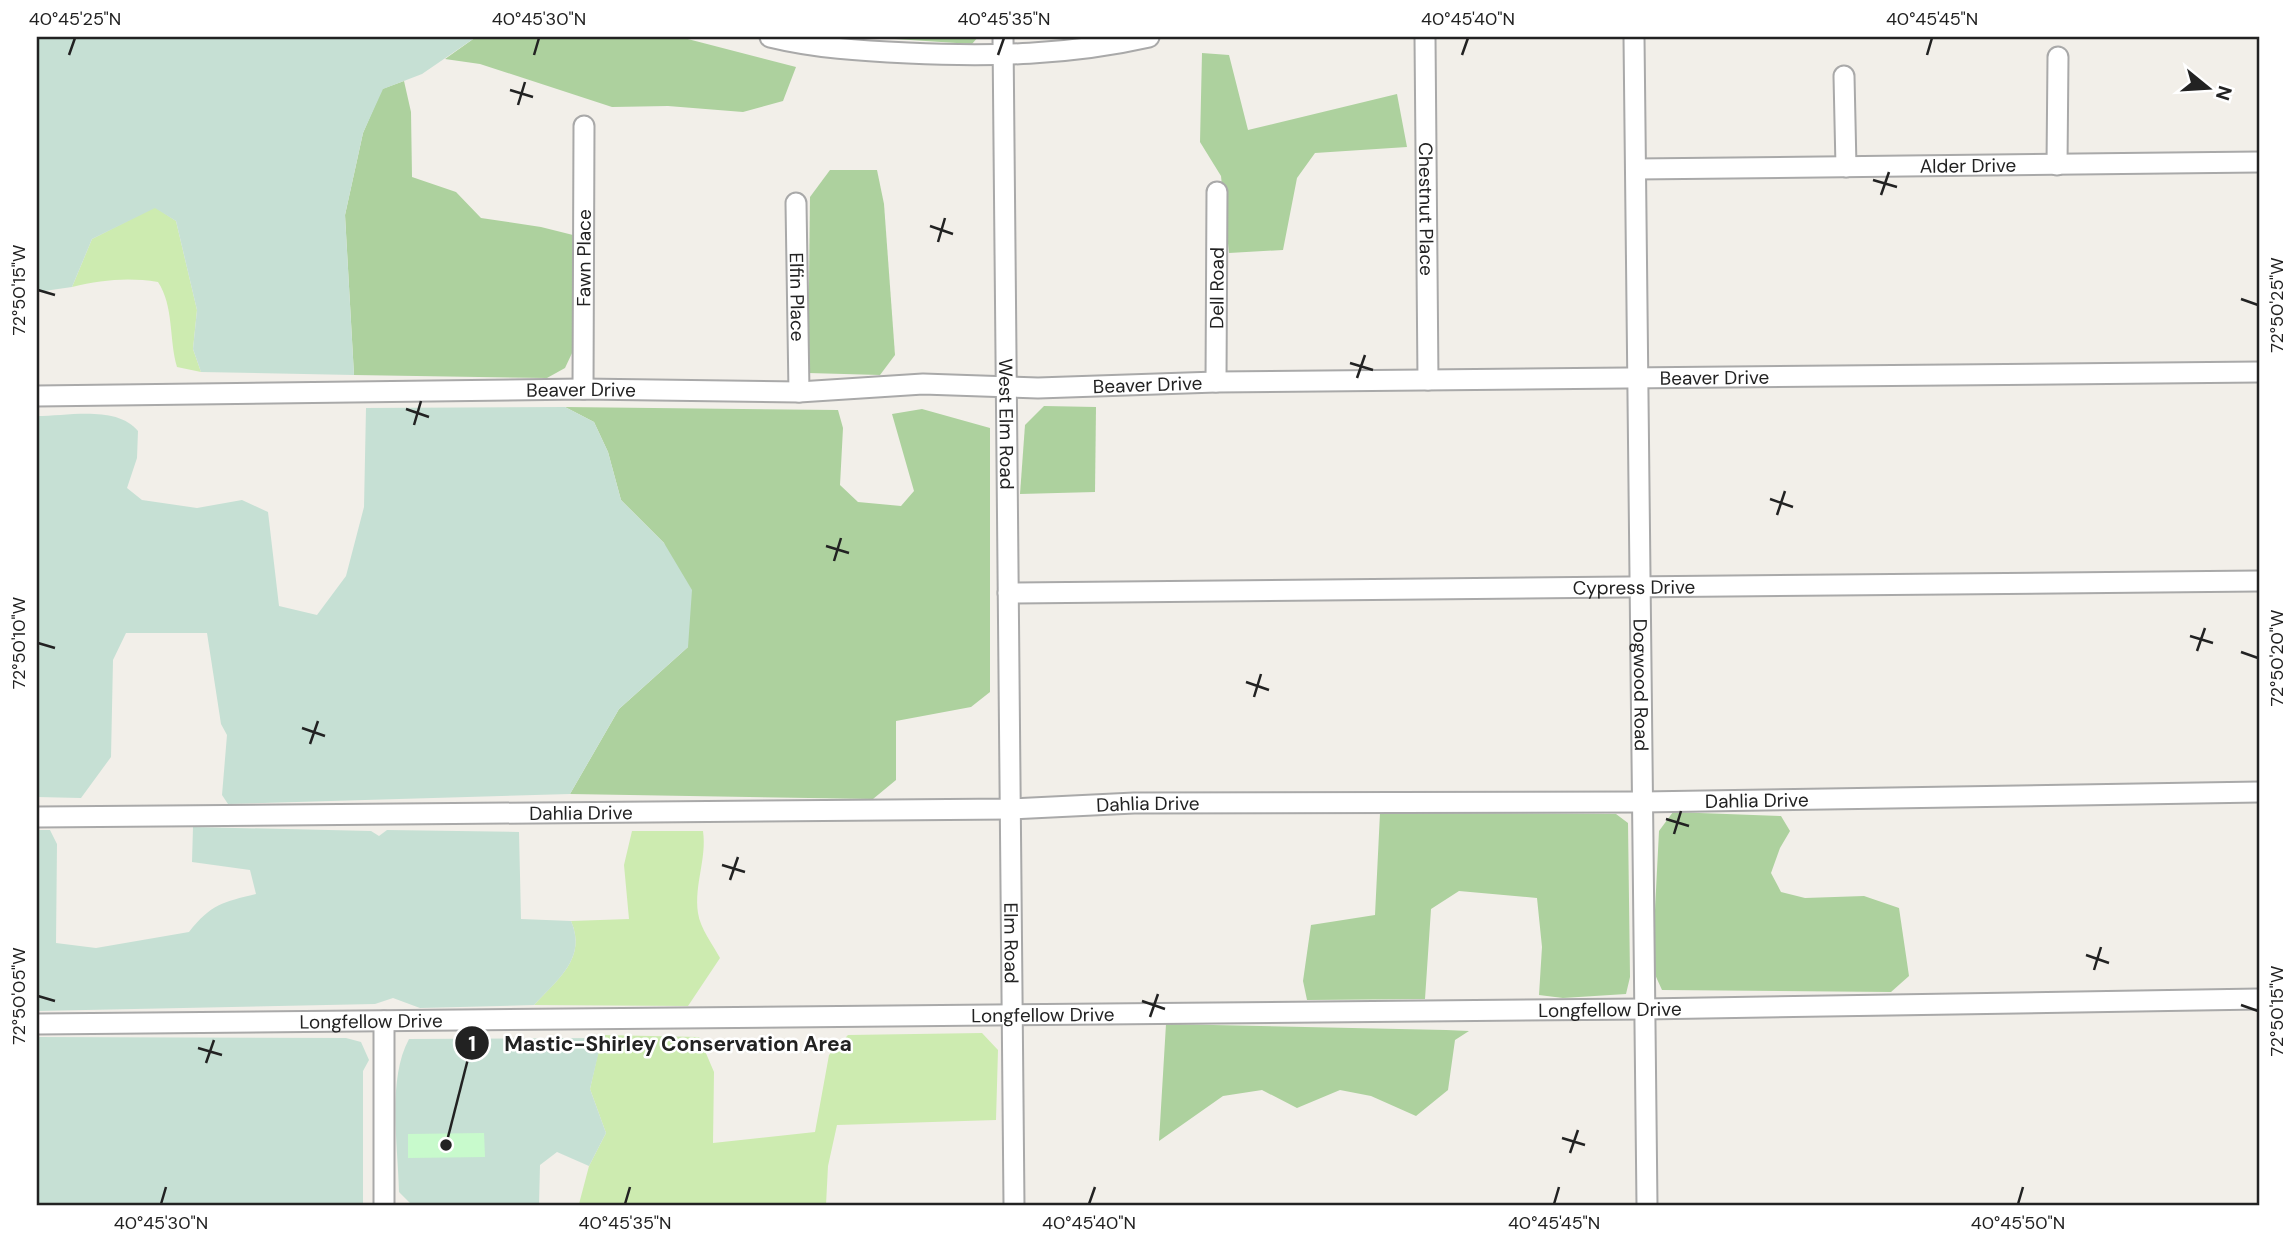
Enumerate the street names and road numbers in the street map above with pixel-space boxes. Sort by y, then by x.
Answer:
street label: Chestnut Place [1413,142,1439,276]
street label: Alder Drive [1919,153,2016,179]
street label: Fawn Place [571,209,597,307]
street label: Dell Road [1204,247,1230,329]
street label: Elfin Place [784,252,810,342]
street label: West Elm Road [993,358,1019,490]
street label: Beaver Drive [1660,365,1769,391]
street label: Beaver Drive [1092,370,1203,399]
street label: Beaver Drive [526,377,636,403]
street label: Cypress Drive [1572,574,1695,601]
street label: Dogwood Road [1627,619,1654,751]
street label: Dahlia Drive [1705,787,1809,814]
street label: Dahlia Drive [1095,791,1200,818]
street label: Dahlia Drive [529,800,633,826]
street label: Elm Road [998,902,1024,984]
street label: Longfellow Drive [1538,996,1682,1023]
street label: Longfellow Drive [971,1002,1115,1028]
street label: Longfellow Drive [299,1008,443,1035]

